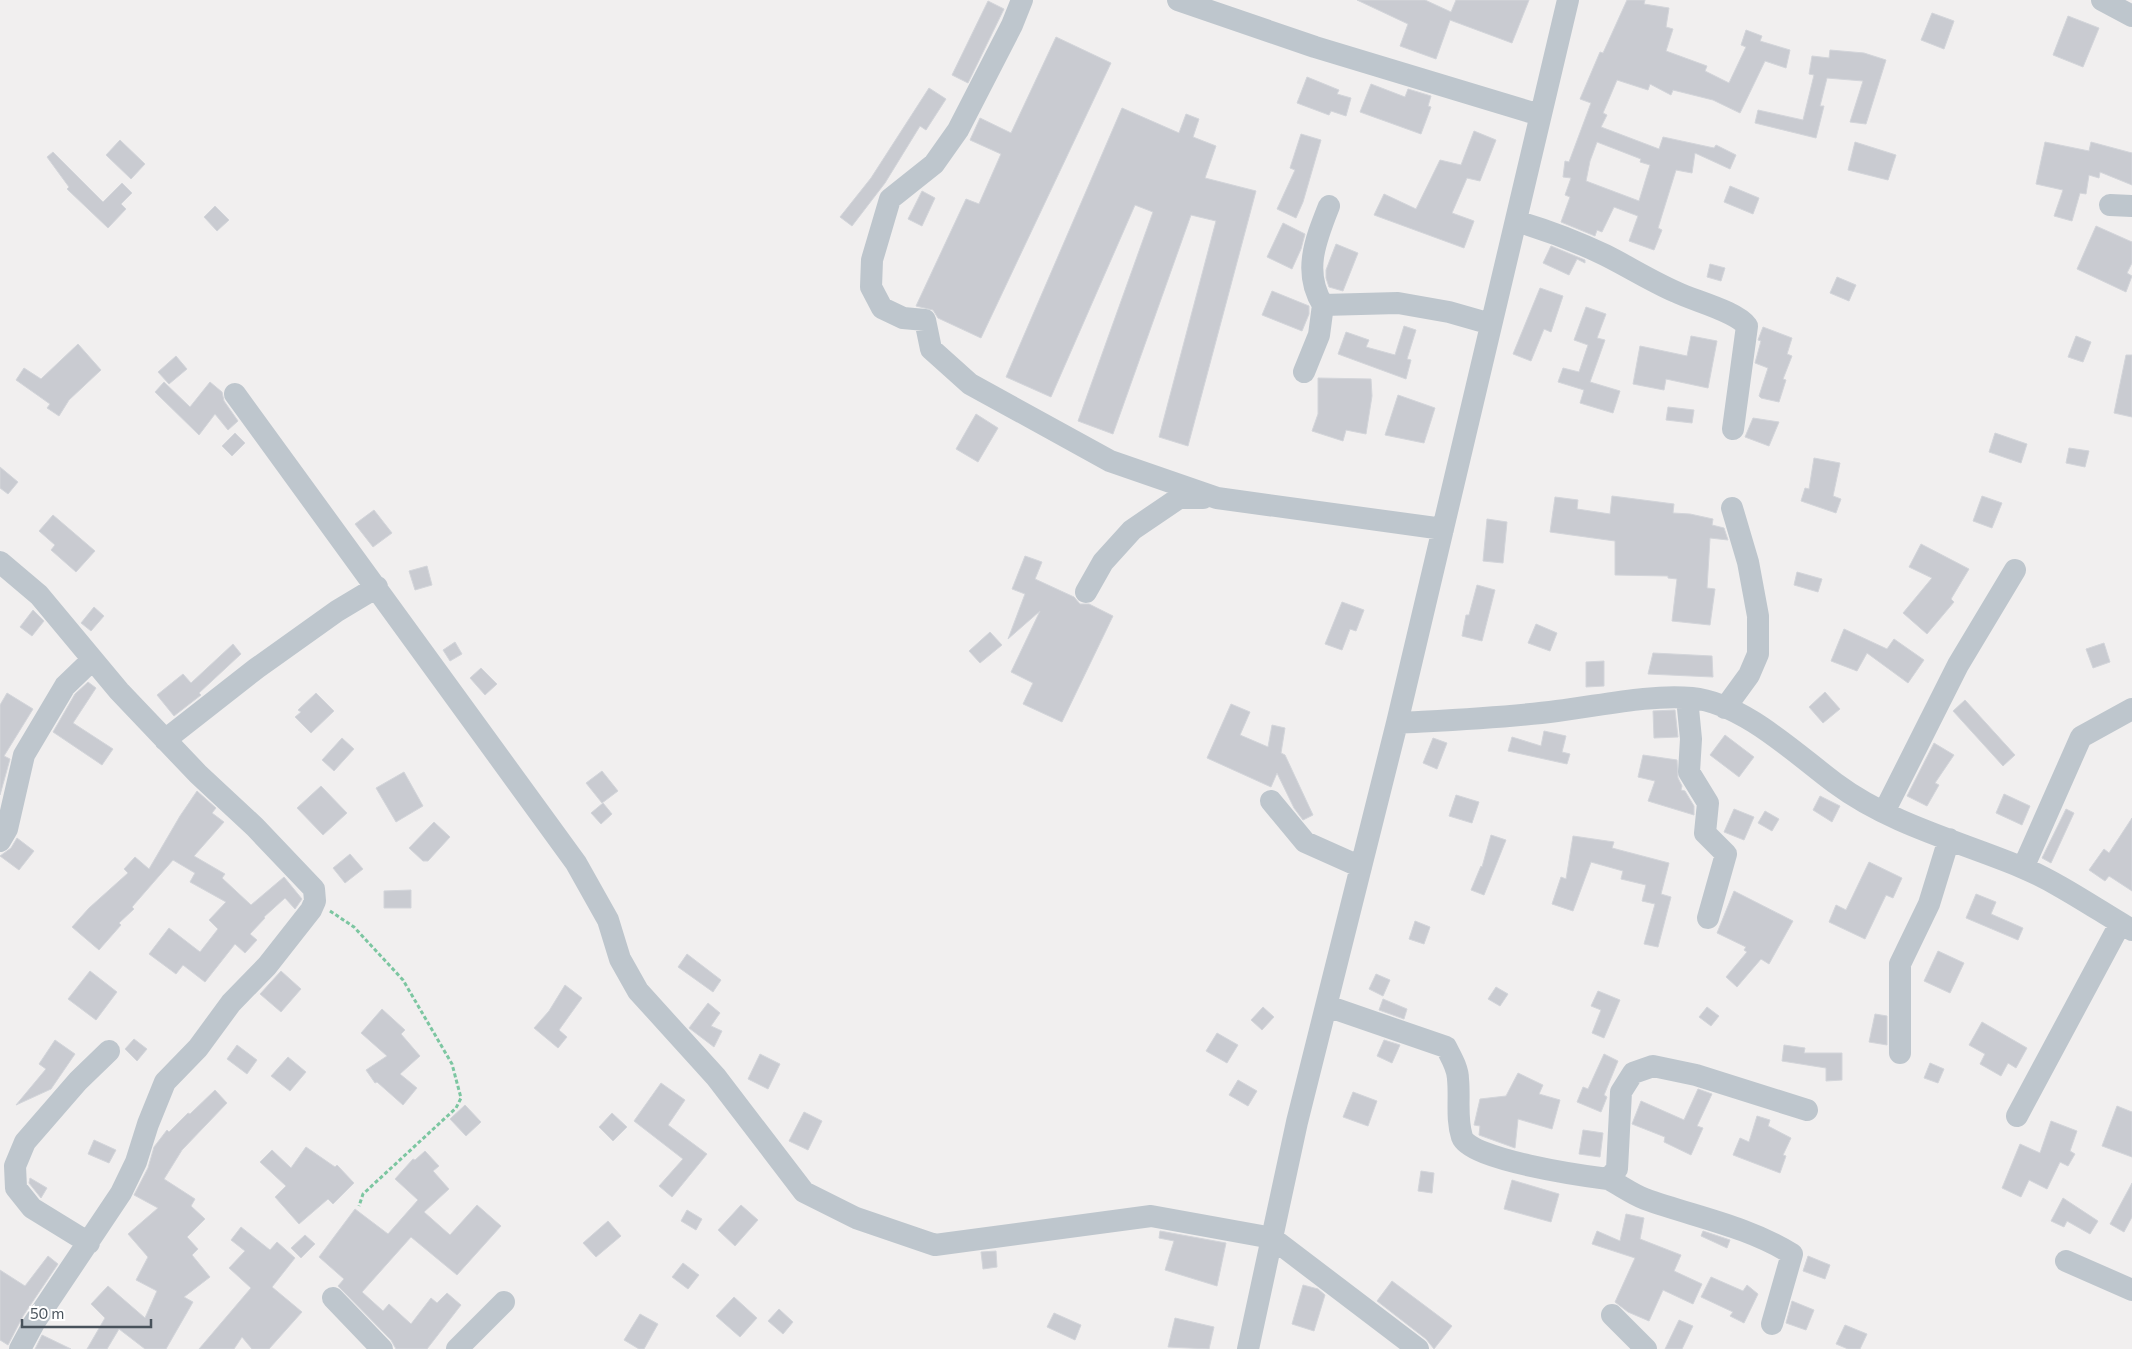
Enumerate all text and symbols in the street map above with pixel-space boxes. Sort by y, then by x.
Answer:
scale bar [22,1296,151,1328]
text: 50 m [30,1304,64,1322]

